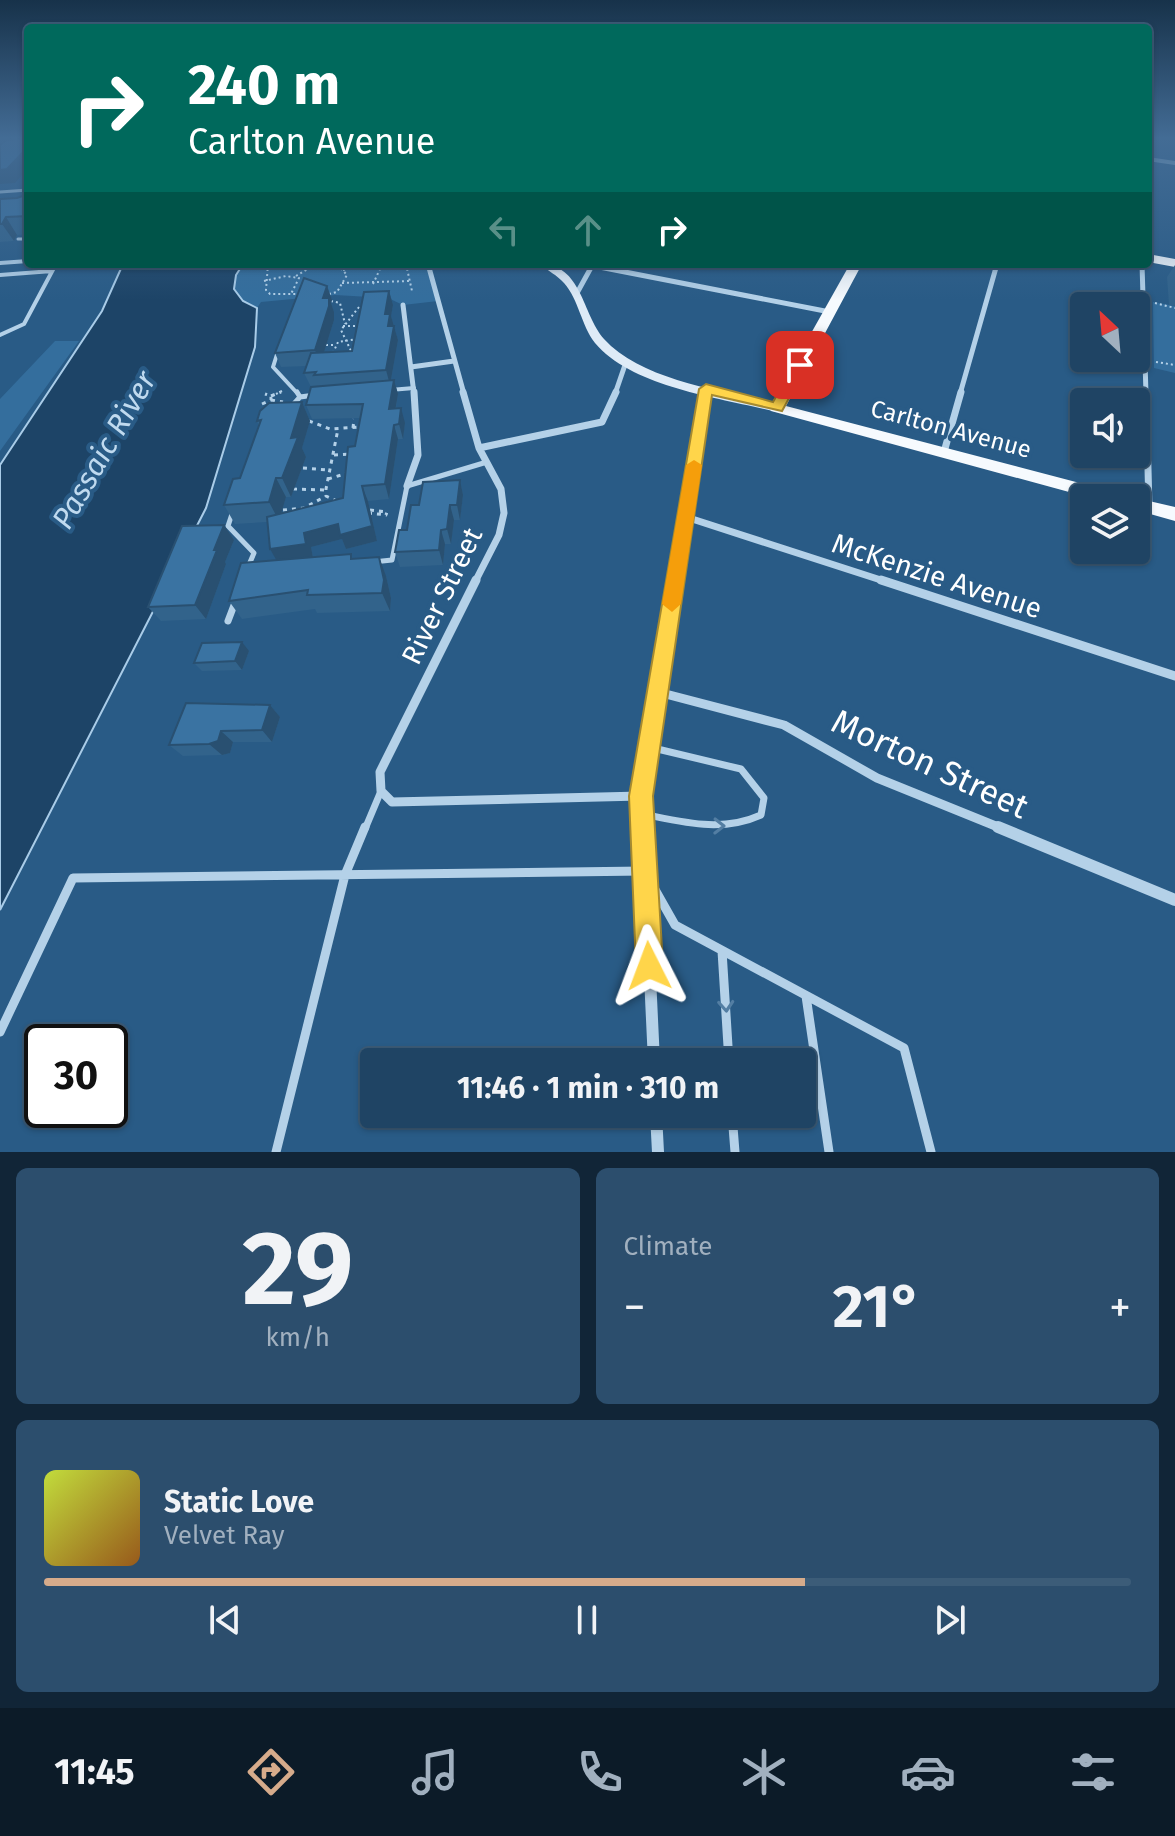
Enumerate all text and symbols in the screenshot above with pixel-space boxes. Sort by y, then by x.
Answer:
text: 240 m [188,52,340,119]
icon: right [56,56,160,160]
text: Carlton Avenue [188,120,435,164]
icon: left [482,208,526,252]
icon: ahead [566,208,610,252]
icon: right [650,208,694,252]
north arrow [1070,292,1150,372]
map controls [1070,292,1150,564]
pin [766,331,834,399]
icon: arrive [778,343,822,387]
water label: Passaic River [44,363,164,535]
button: sound [1070,388,1150,468]
street label: Carlton Avenue [868,394,1034,464]
button: layers [1070,484,1150,564]
street label: River Street [395,521,490,670]
street label: McKenzie Avenue [828,527,1046,625]
street label: Morton Street [825,701,1035,828]
one-way arrow [713,817,726,835]
position arrow [607,924,691,1008]
one-way arrow [717,1000,734,1013]
speed limit sign: 30 [24,1024,128,1128]
text: 11:46 · 1 min · 310 m [457,1070,719,1106]
text: 29 [242,1207,353,1332]
text: Climate [624,1231,712,1262]
text: 21° [833,1271,922,1343]
text: − [624,1281,646,1334]
text: + [1109,1281,1131,1334]
text: km/h [266,1322,330,1353]
text: Static Love [164,1484,314,1520]
text: Velvet Ray [164,1520,284,1551]
icon: previous [203,1598,247,1642]
icon: pause [565,1598,609,1642]
icon: next [928,1598,972,1642]
icon: directions [243,1744,299,1800]
icon: music [407,1744,463,1800]
icon: phone [572,1744,628,1800]
icon: climate [736,1744,792,1800]
icon: car [900,1744,956,1800]
icon: filters [1065,1744,1121,1800]
text: 11:45 [54,1750,135,1794]

